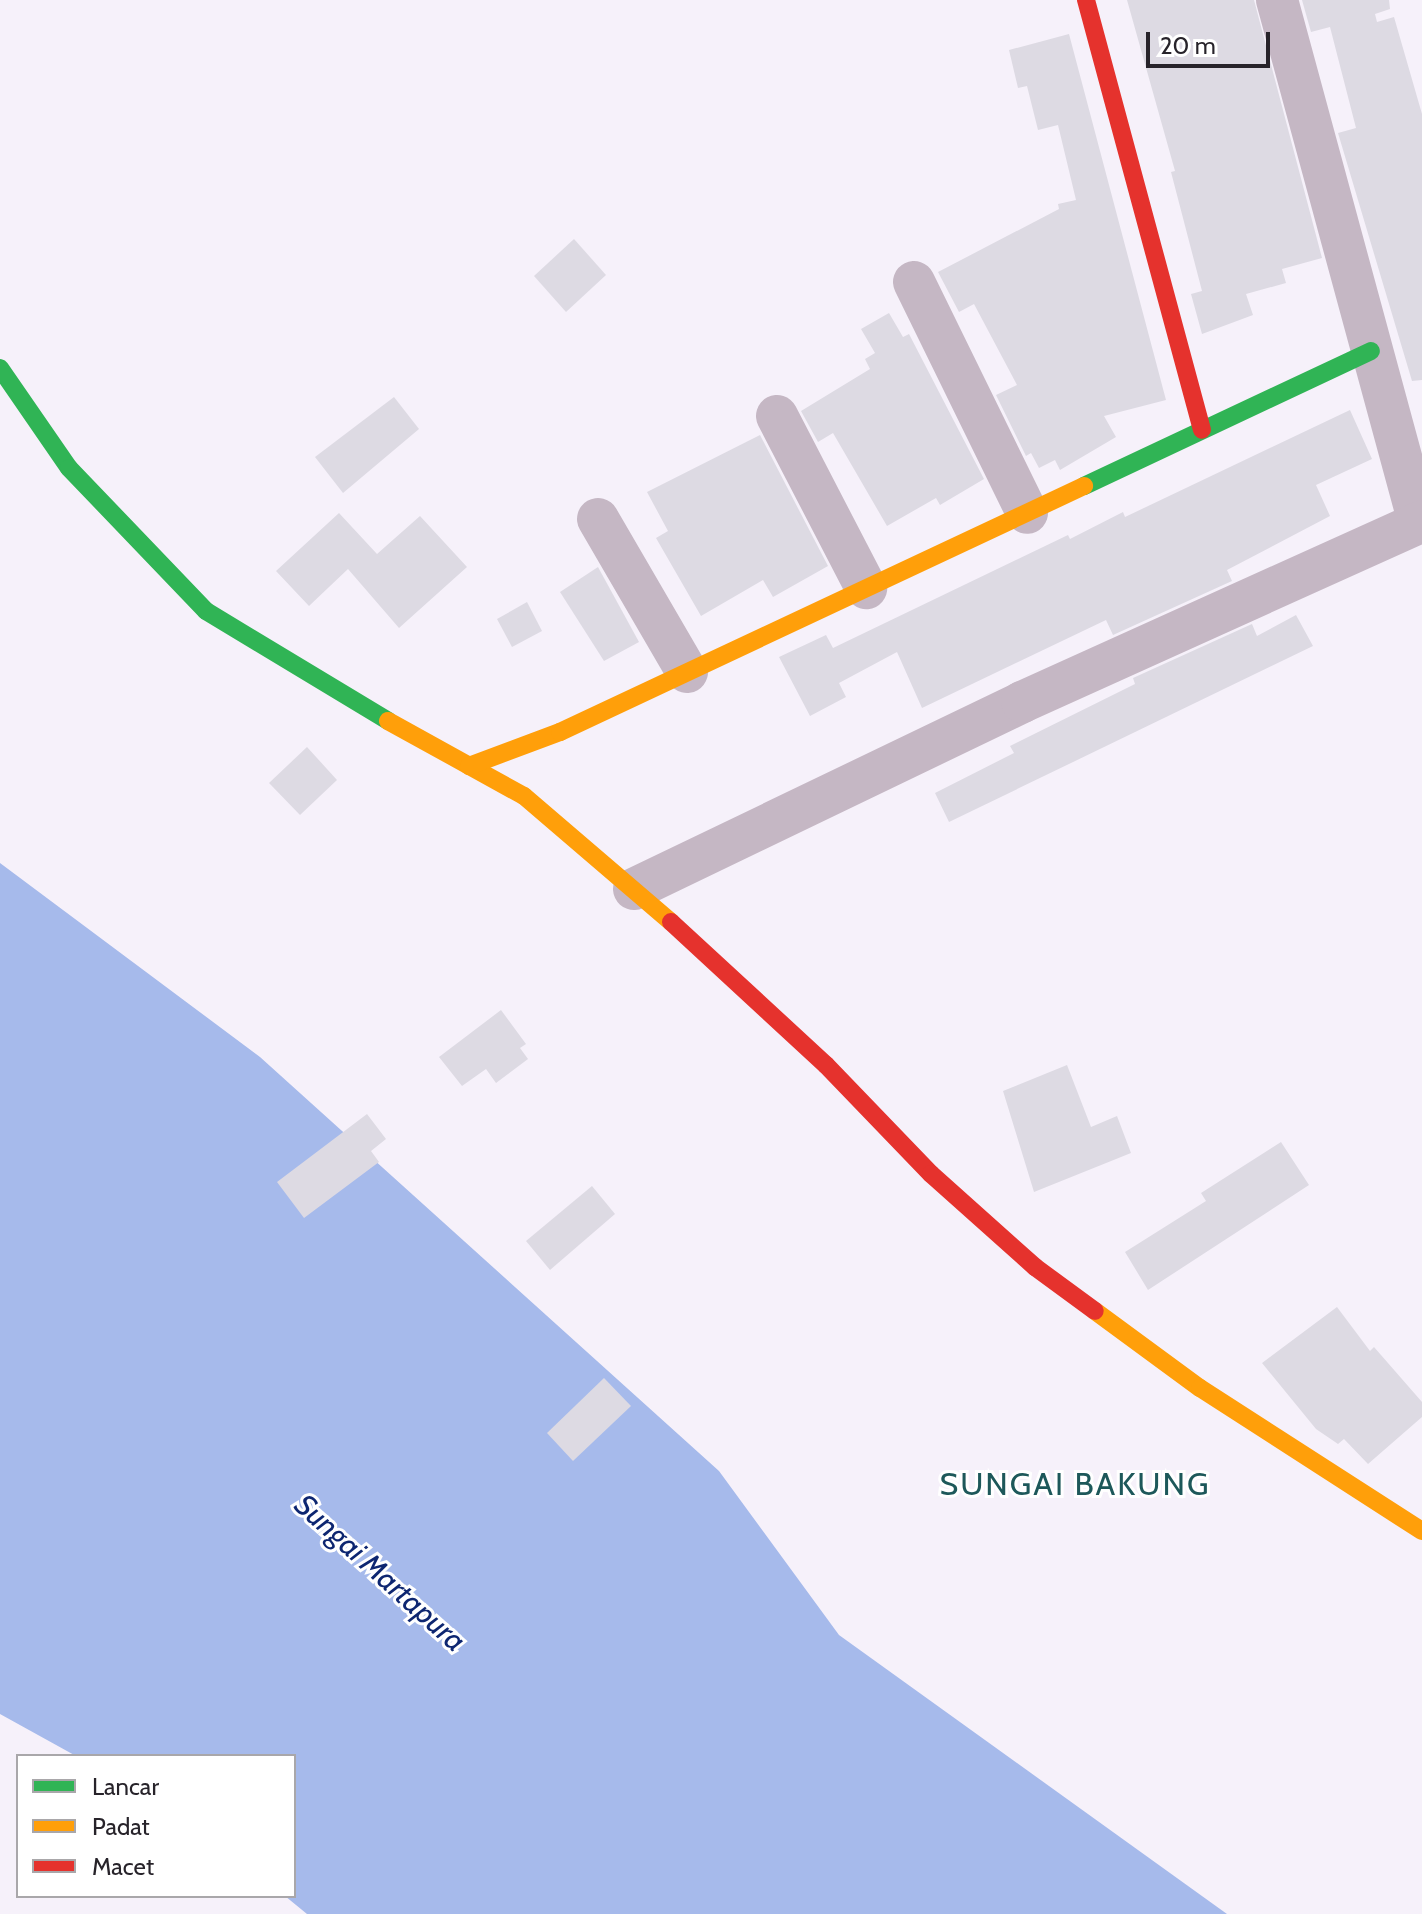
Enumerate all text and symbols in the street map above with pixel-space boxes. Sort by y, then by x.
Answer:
scale bar [1150,16,1274,66]
text: 20 m [1160,31,1216,60]
district label: SUNGAI BAKUNG [939,1465,1211,1503]
water label: Sungai Martapura [287,1487,473,1659]
legend [16,1754,296,1898]
text: Lancar [92,1772,159,1801]
text: Padat [92,1812,150,1841]
text: Macet [92,1852,154,1881]

